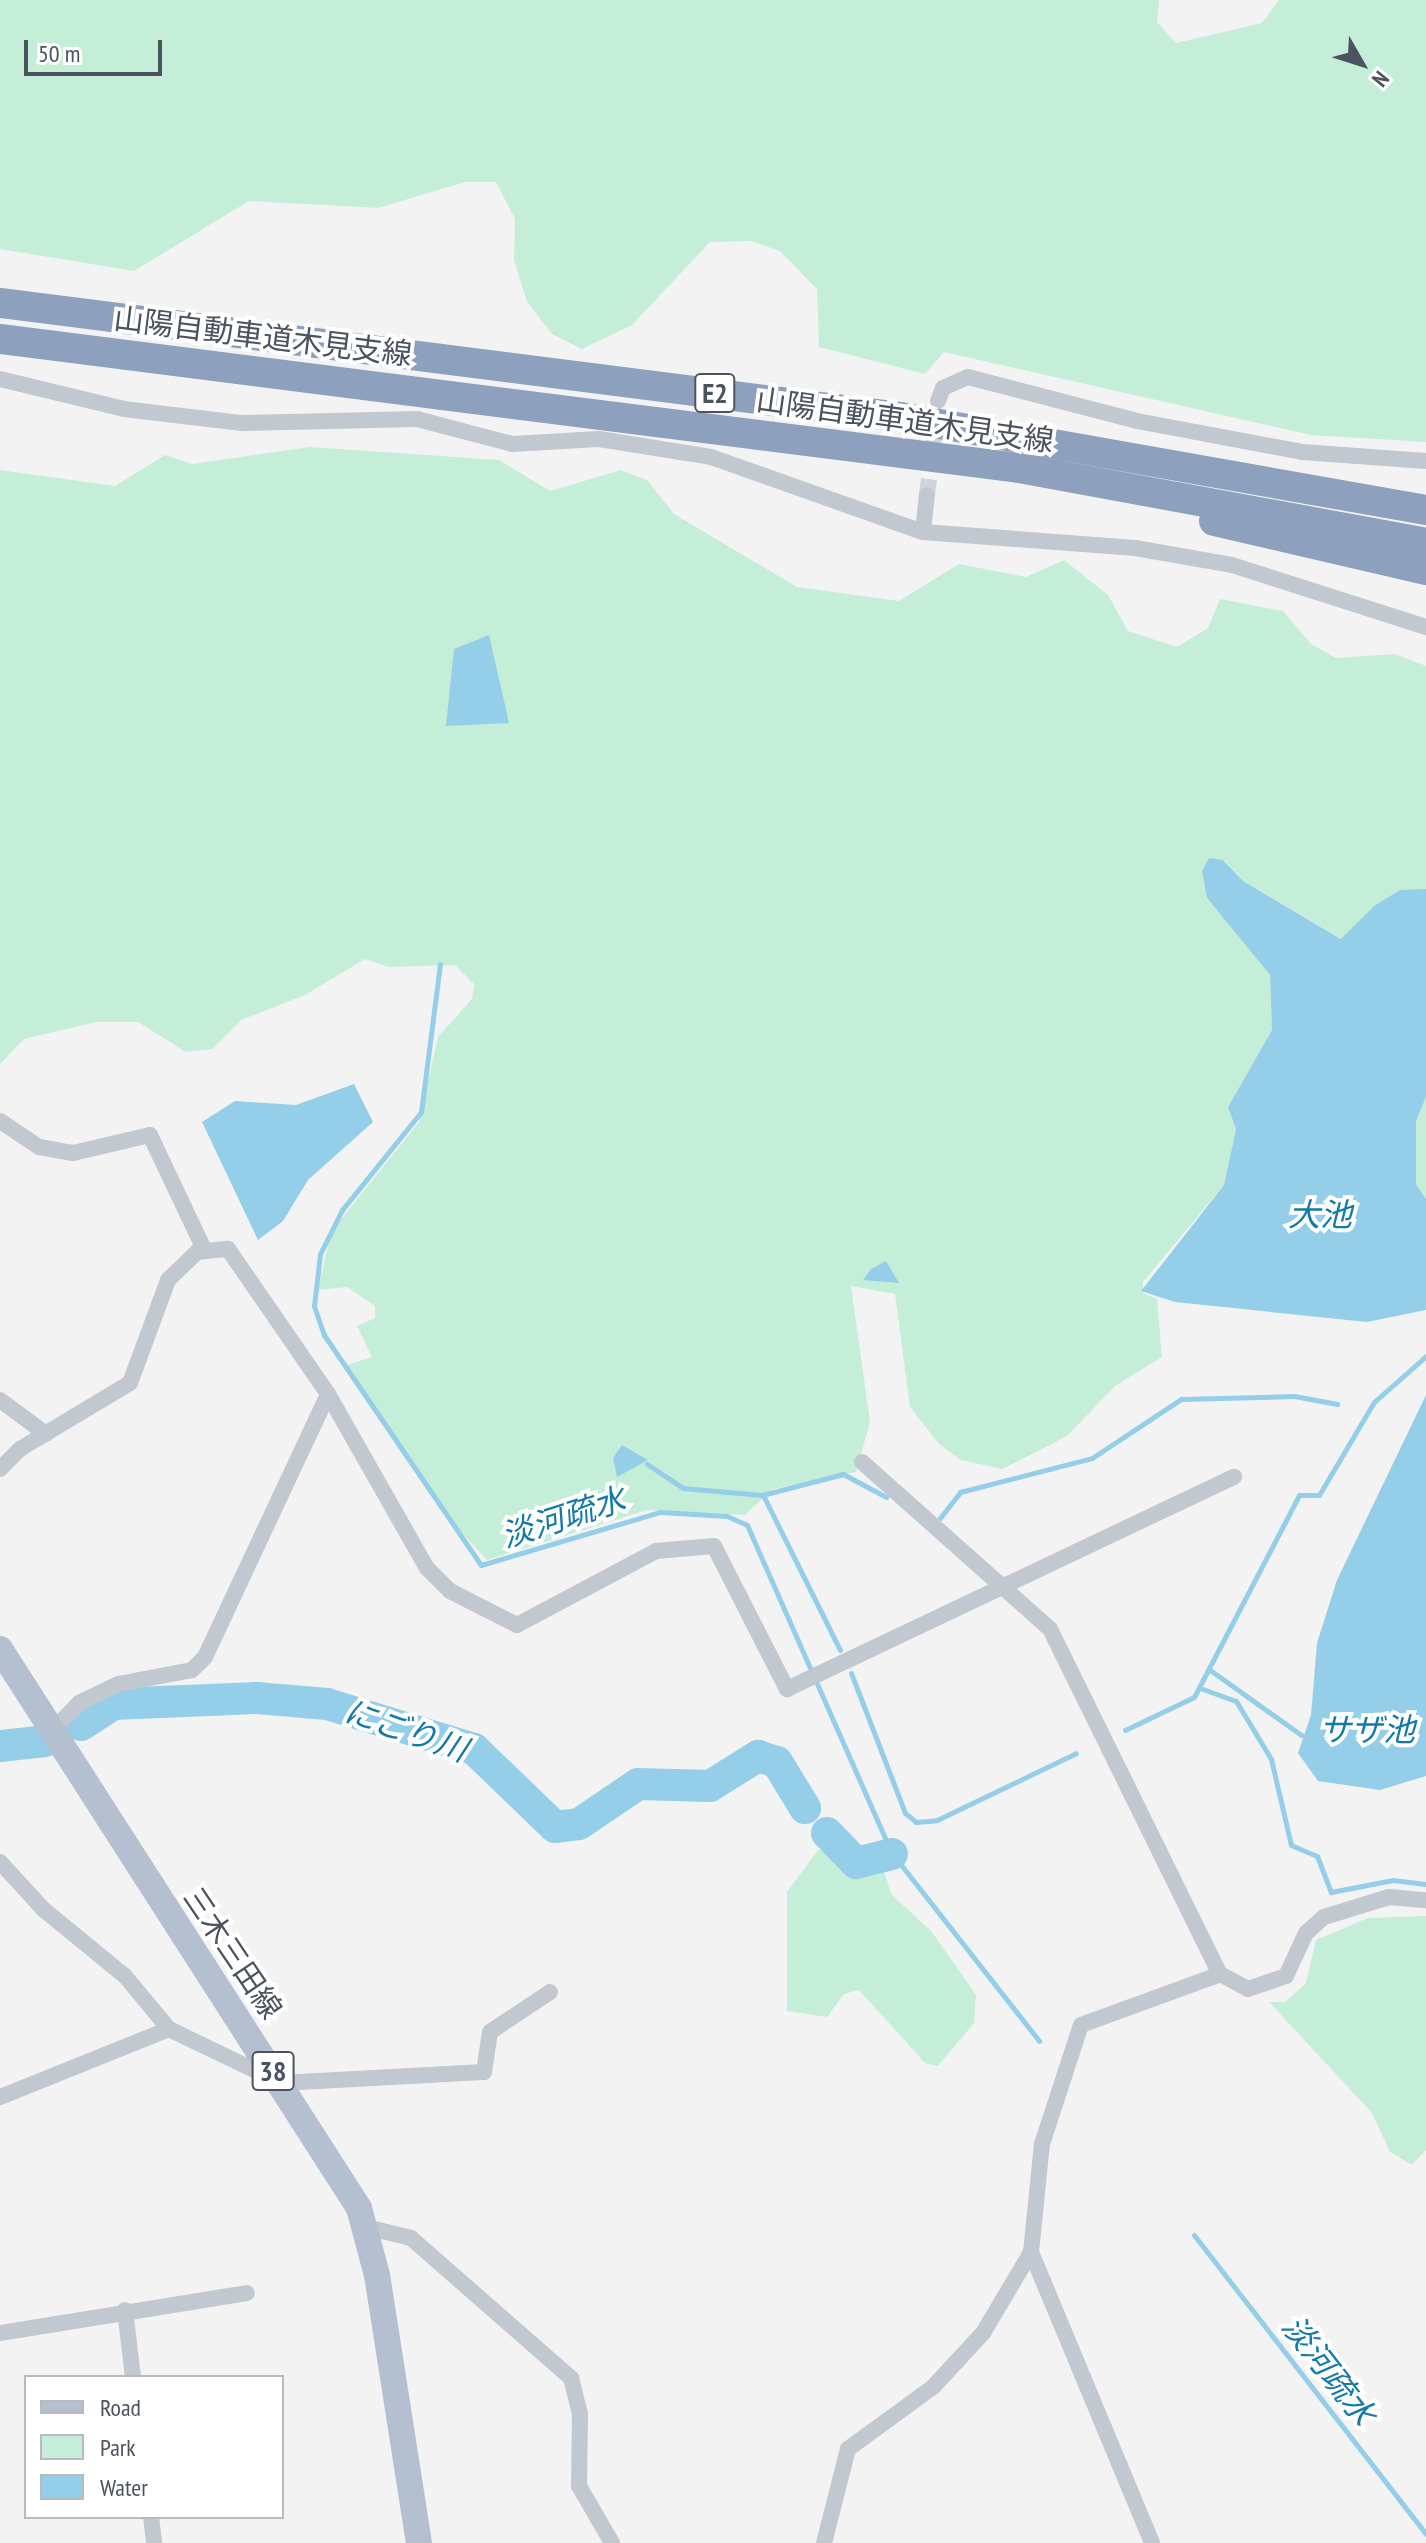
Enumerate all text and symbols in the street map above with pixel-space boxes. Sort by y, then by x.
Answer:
scale bar [28,24,166,74]
north arrow [1322,24,1402,104]
text: 50 m [38,38,80,69]
text: N [1366,66,1395,93]
street label: 山陽自動車道木見支線 [112,300,414,372]
road number: E2 [693,369,737,417]
street label: 山陽自動車道木見支線 [754,381,1056,459]
water label: 大池 [1288,1195,1352,1233]
water label: 淡河疏水 [496,1479,630,1555]
water label: にごり川 [339,1691,473,1769]
water label: サザ池 [1319,1710,1415,1748]
street label: 三木三田線 [176,1881,290,2025]
road number: 38 [251,2047,295,2095]
water label: 淡河疏水 [1274,2308,1384,2432]
legend [24,2375,284,2519]
text: Road [100,2392,141,2423]
text: Park [100,2432,136,2463]
text: Water [100,2472,148,2503]

